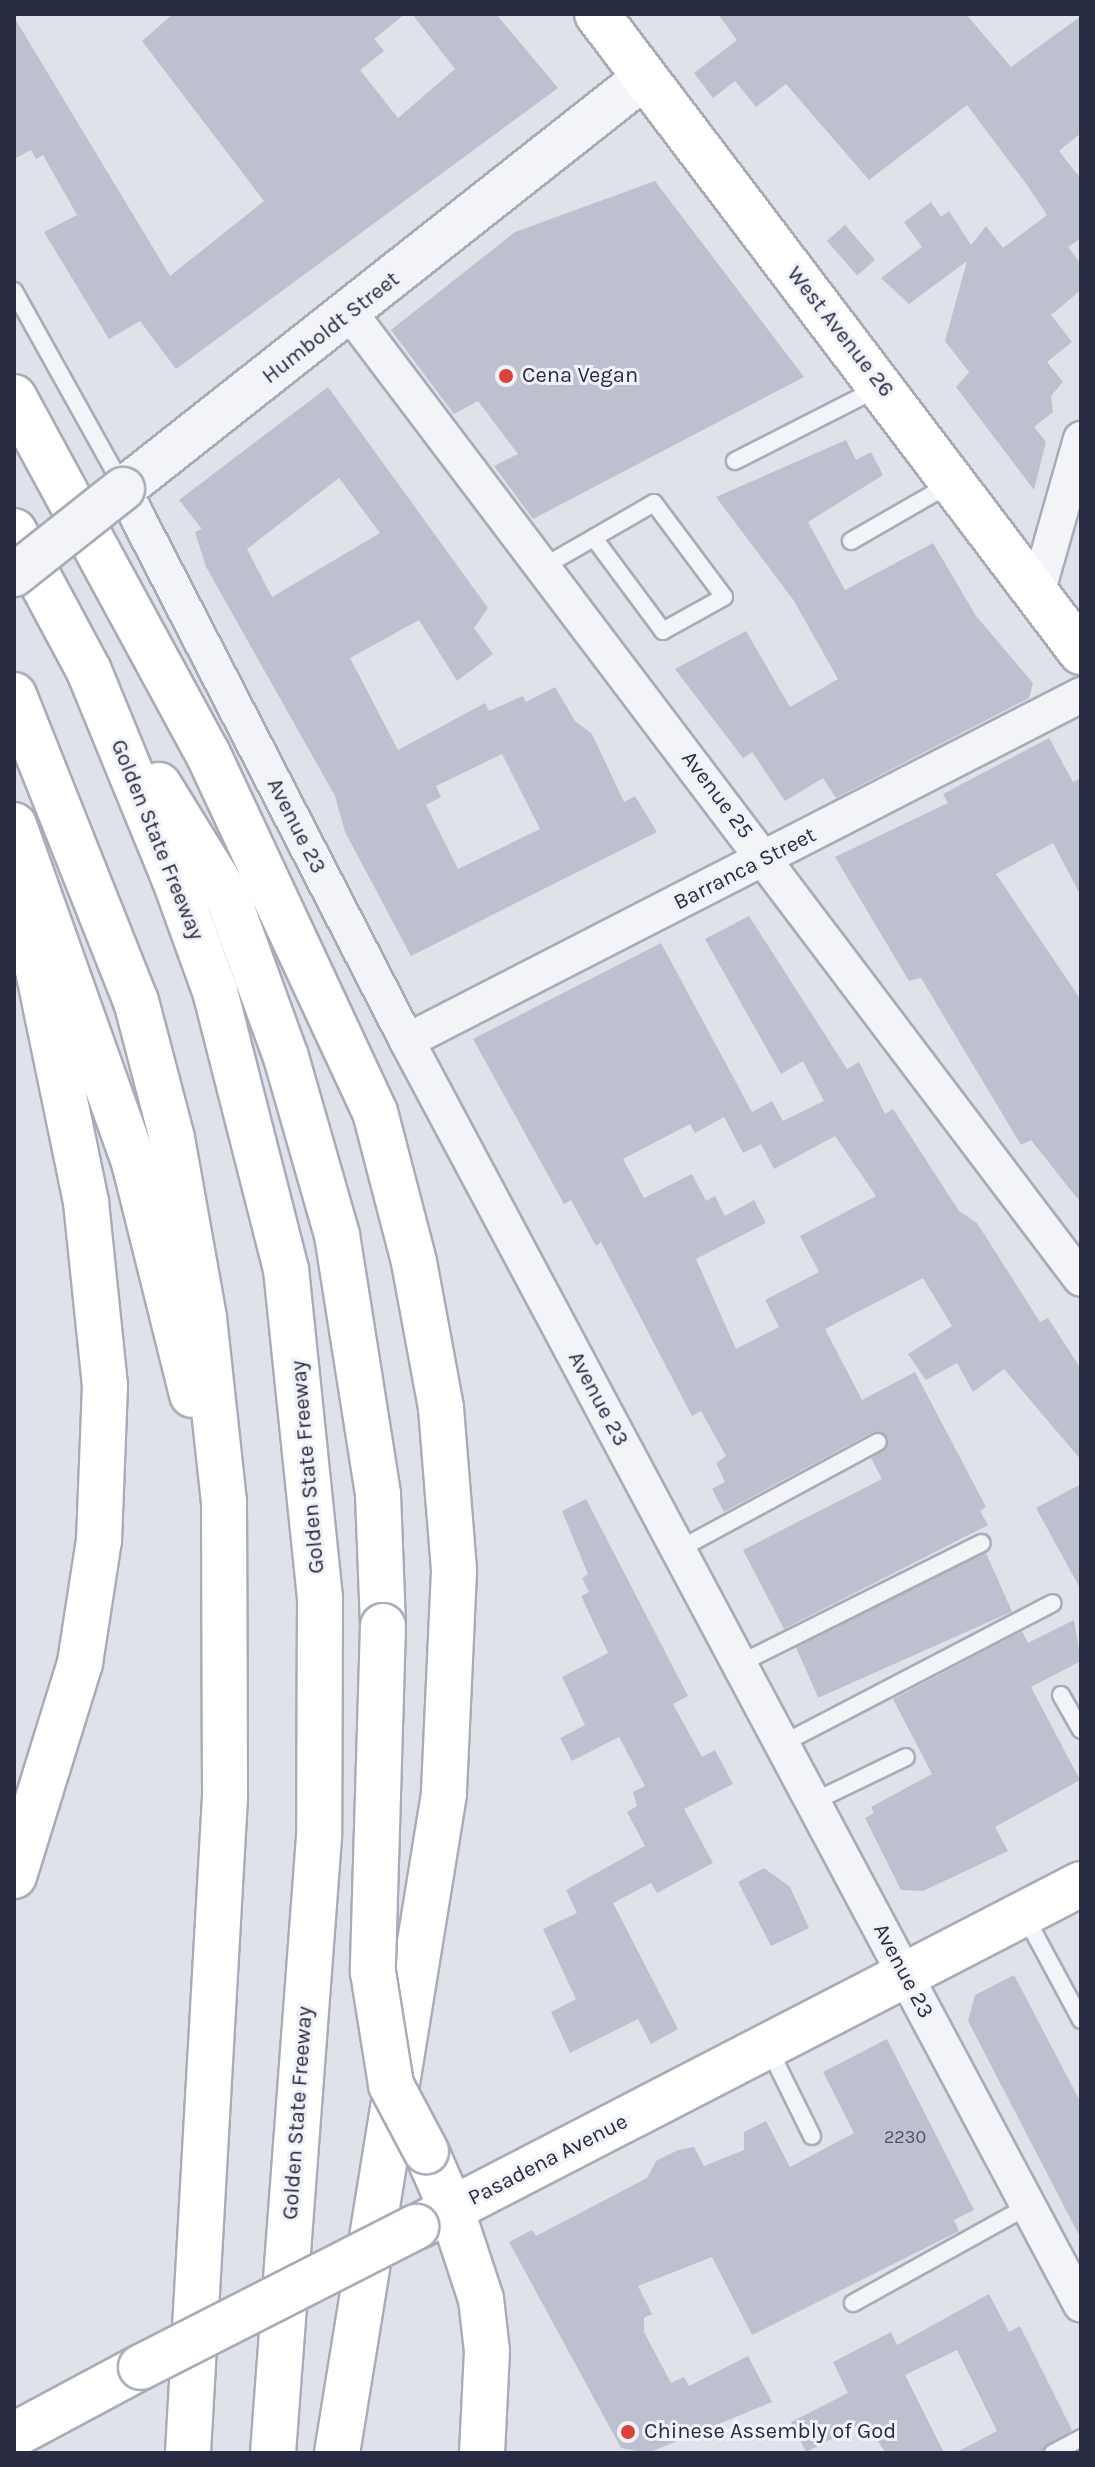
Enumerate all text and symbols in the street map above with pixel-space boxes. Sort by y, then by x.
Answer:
street label: West Avenue 26 [781,262,899,402]
street label: Humboldt Street [257,266,405,390]
place label: Cena Vegan [522,363,638,389]
marker: Cena Vegan [497,367,515,385]
street label: Golden State Freeway [105,736,209,944]
street label: Avenue 25 [676,746,758,844]
street label: Avenue 23 [261,774,331,878]
street label: Barranca Street [669,822,821,916]
street label: Avenue 23 [562,1347,634,1451]
street label: Golden State Freeway [286,1359,330,1575]
street label: Avenue 23 [867,1919,939,2023]
street label: Golden State Freeway [277,2005,319,2221]
street label: Pasadena Avenue [464,2108,632,2212]
house number: 2230 [884,2126,926,2148]
place label: Chinese Assembly of God [644,2419,896,2445]
marker: Chinese Assembly of God [619,2423,637,2441]

